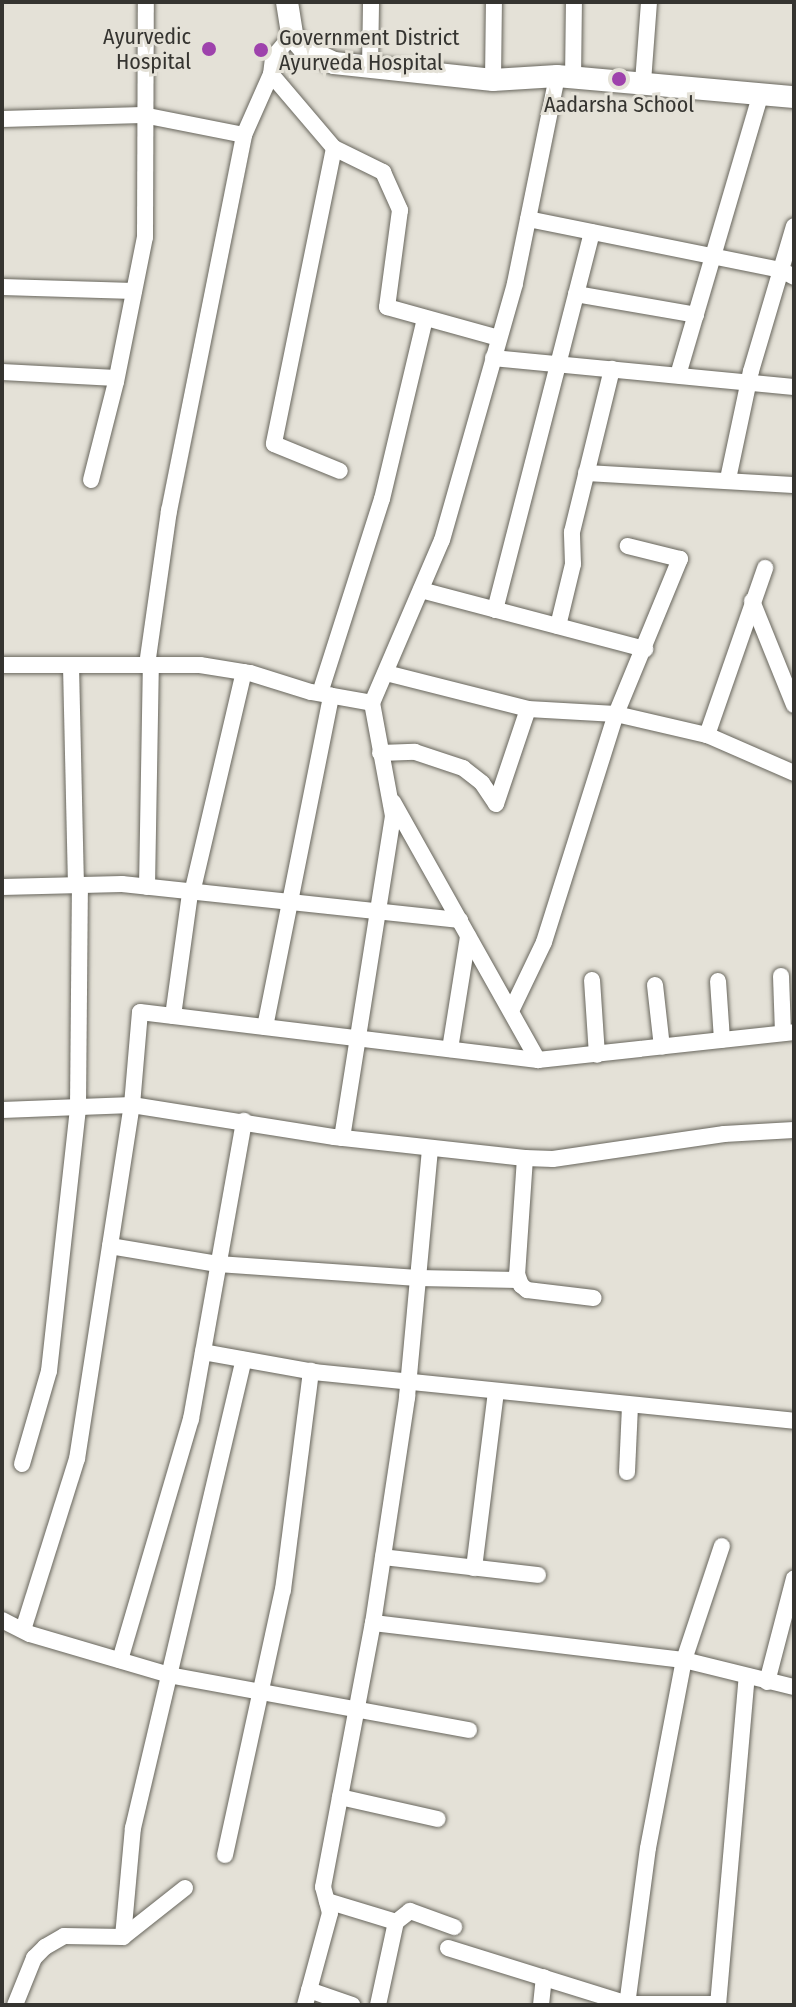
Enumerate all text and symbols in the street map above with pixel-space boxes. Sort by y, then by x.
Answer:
place label: Ayurvedic Hospital [103,23,191,74]
place label: Government District Ayurveda Hospital [279,24,459,76]
marker: Ayurvedic Hospital [198,38,220,60]
marker: Government District Ayurveda Hospital [250,39,272,61]
marker: Aadarsha School [610,70,628,88]
place label: Aadarsha School [544,92,694,118]

